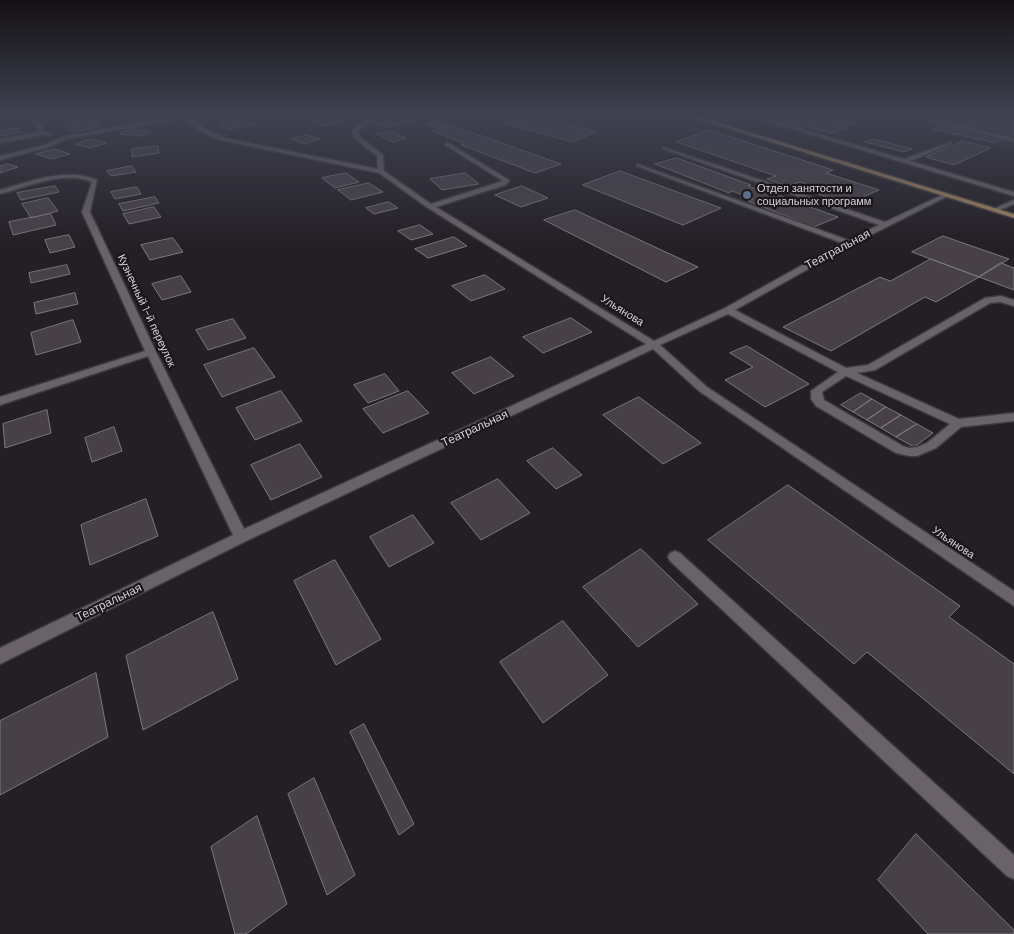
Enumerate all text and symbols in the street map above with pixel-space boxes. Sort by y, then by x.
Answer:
place label: Отдел занятости и социальных программ [757,182,871,208]
marker: Отдел занятости и социальных программ [741,189,753,201]
street label: Театральная [803,227,873,273]
street label: Кузнечный 1-й переулок [114,253,178,369]
street label: Ульянова [598,293,646,329]
street label: Театральная [439,407,511,451]
street label: Ульянова [929,524,977,562]
street label: Театральная [74,581,144,625]

